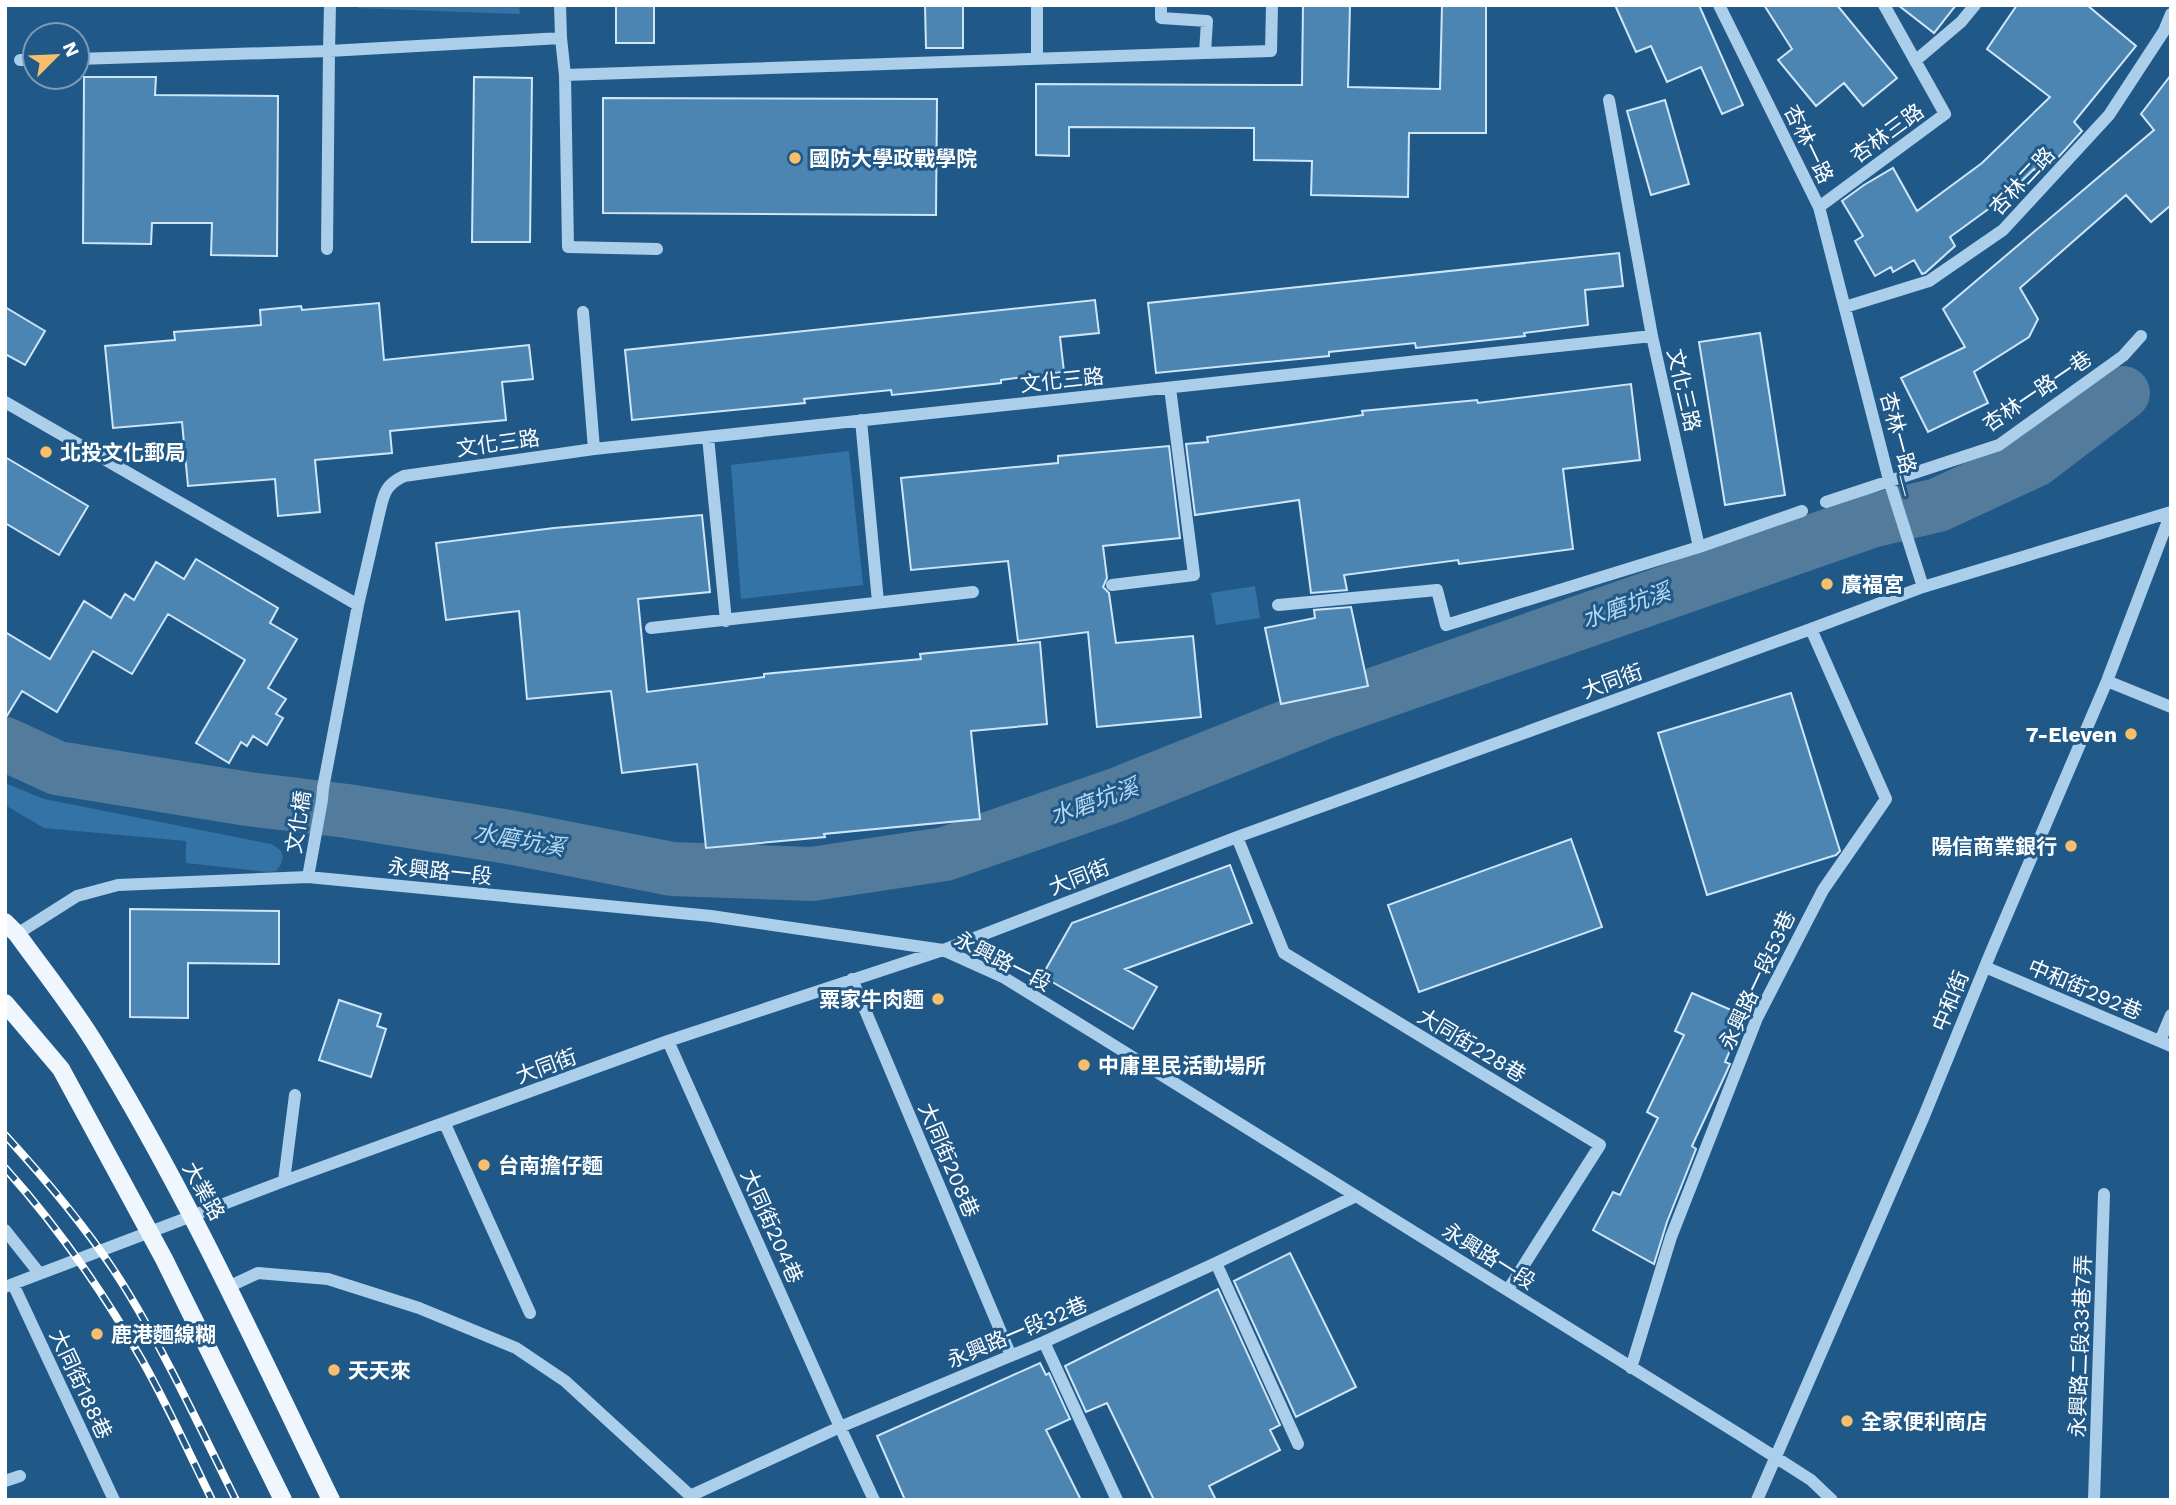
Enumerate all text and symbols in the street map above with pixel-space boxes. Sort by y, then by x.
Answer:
north arrow [21,21,91,91]
text: N [58,38,84,60]
street label: 杏林三路 [1846,98,1928,168]
street label: 杏林一路 [1779,101,1839,187]
street label: 杏林二路 [1984,142,2060,220]
place label: 國防大學政戰學院 [809,146,977,171]
marker: 國防大學政戰學院 [787,150,803,166]
street label: 杏林一路一巷 [1978,345,2096,437]
street label: 文化三路 [1662,346,1706,434]
street label: 文化三路 [1019,363,1105,397]
street label: 杏林一路＿ [1875,389,1927,497]
street label: 文化三路 [455,425,541,461]
place label: 北投文化郵局 [60,440,186,465]
marker: 北投文化郵局 [38,444,54,460]
place label: 廣福宮 [1841,572,1904,597]
marker: 廣福宮 [1819,576,1835,592]
water label: 水磨坑溪 [1578,577,1677,634]
street label: 大同街 [1578,658,1646,704]
place label: 7-Eleven [2026,722,2117,747]
marker: 7-Eleven [2123,726,2139,742]
water label: 水磨坑溪 [1046,773,1145,830]
street label: 文化橋 [281,789,315,855]
water label: 水磨坑溪 [471,819,570,862]
place label: 陽信商業銀行 [1931,834,2057,859]
marker: 陽信商業銀行 [2063,838,2079,854]
street label: 永興路一段 [386,853,494,889]
street label: 大同街 [1045,854,1113,900]
street label: 永興路一段53巷 [1714,907,1800,1053]
street label: 永興路一段 [951,926,1055,996]
street label: 中和街292巷 [2024,954,2146,1024]
street label: 中和街 [1927,967,1973,1035]
place label: 粟家牛肉麵 [819,987,924,1012]
marker: 粟家牛肉麵 [930,991,946,1007]
street label: 大同街228巷 [1414,1003,1530,1087]
street label: 大同街 [512,1043,580,1089]
place label: 中庸里民活動場所 [1098,1053,1266,1078]
marker: 中庸里民活動場所 [1076,1057,1092,1073]
street label: 大同街208巷 [914,1099,984,1221]
place label: 台南擔仔麵 [498,1153,603,1178]
street label: 大業路 [178,1157,230,1225]
marker: 台南擔仔麵 [476,1157,492,1173]
street label: 大同街204巷 [736,1165,808,1287]
street label: 永興路一段 [1438,1218,1540,1294]
street label: 永興路二段33巷7弄 [2064,1254,2096,1438]
street label: 永興路一段32巷 [943,1291,1091,1373]
place label: 鹿港麵線糊 [111,1322,216,1347]
street label: 大同街188巷 [45,1325,117,1443]
marker: 鹿港麵線糊 [89,1326,105,1342]
place label: 天天來 [348,1358,411,1383]
marker: 天天來 [326,1362,342,1378]
place label: 全家便利商店 [1861,1409,1987,1434]
marker: 全家便利商店 [1839,1413,1855,1429]

